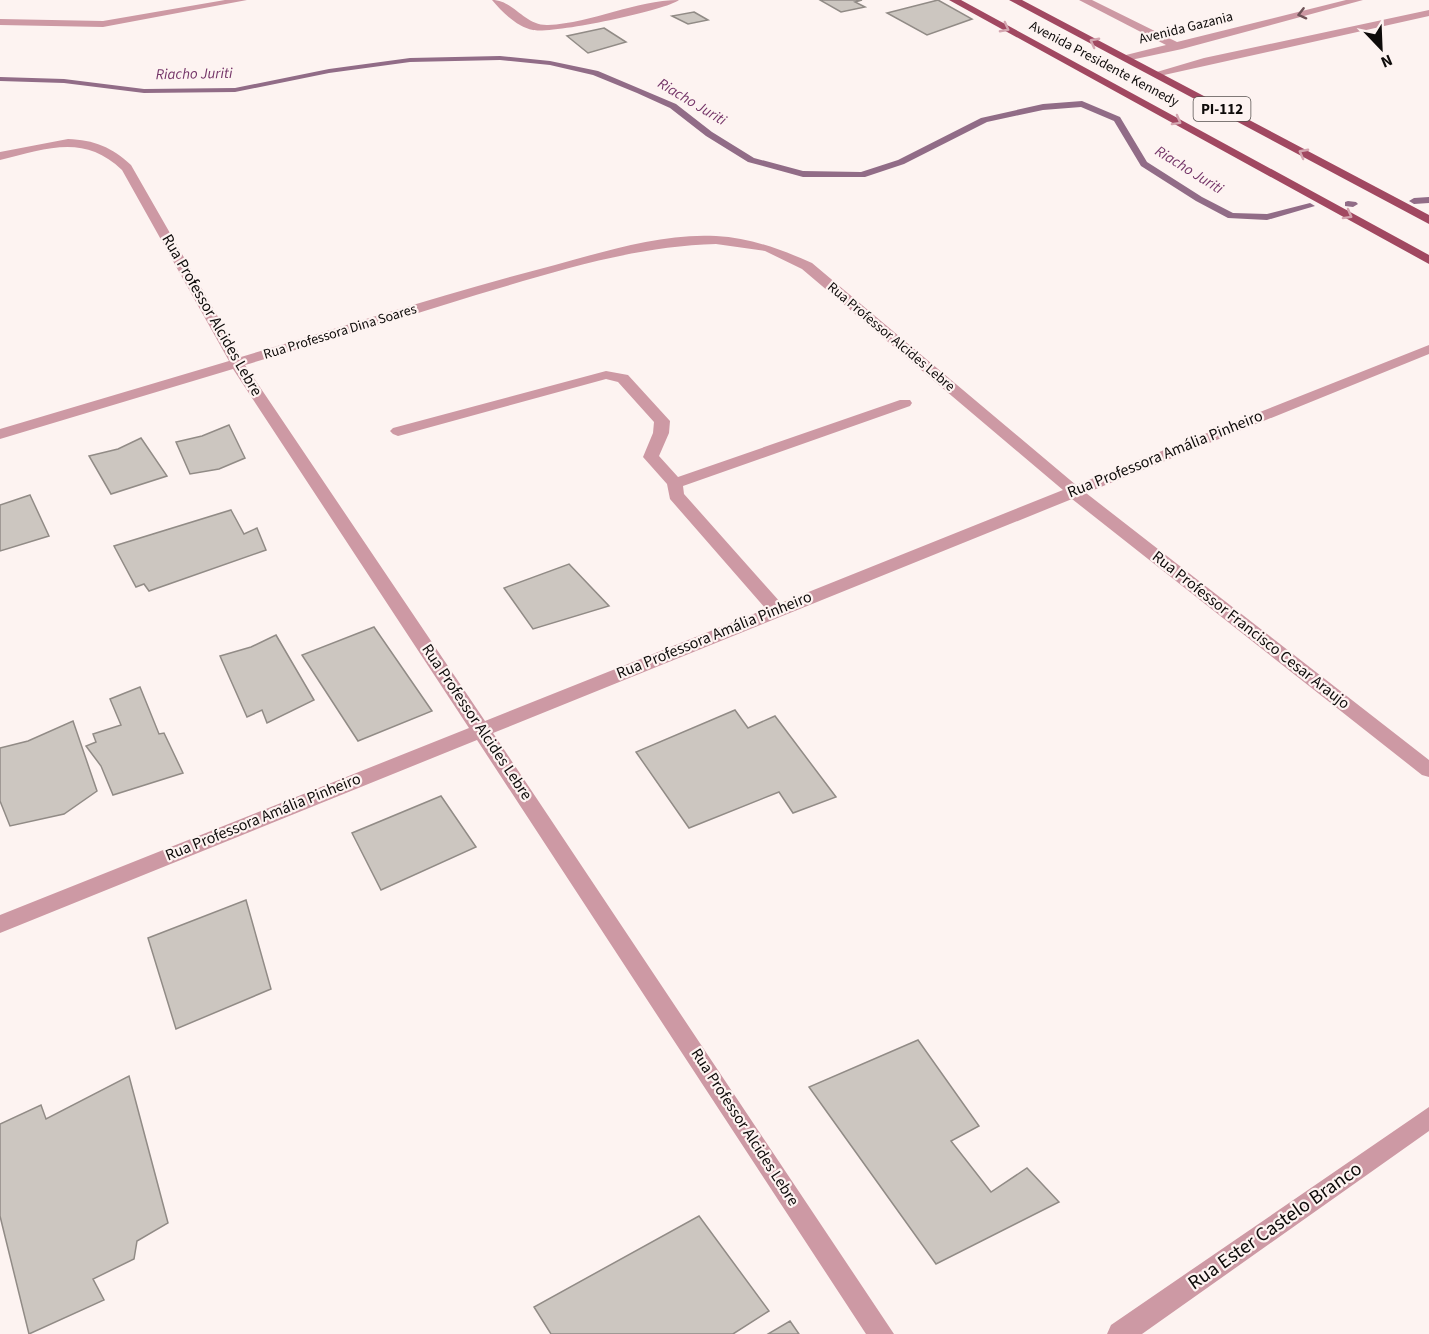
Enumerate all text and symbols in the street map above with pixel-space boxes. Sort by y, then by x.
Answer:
street label: Avenida Gazania [1137,7,1235,49]
one-way arrow [1297,7,1307,20]
street label: Avenida Presidente Kennedy [1026,16,1183,112]
north arrow [1351,18,1411,78]
one-way arrow [999,21,1010,32]
one-way arrow [1090,38,1100,49]
text: N [1377,49,1396,73]
water label: Riacho Juriti [155,63,233,85]
water label: Riacho Juriti [654,73,731,131]
road number: PI-112 [1194,97,1250,121]
one-way arrow [1171,114,1181,125]
water label: Riacho Juriti [1151,141,1227,199]
one-way arrow [1299,149,1309,160]
one-way arrow [1341,208,1352,219]
street label: Rua Professor Alcides Lebre [157,230,268,400]
street label: Rua Professor Alcides Lebre [823,278,959,396]
street label: Rua Professora Dina Soares [261,299,419,365]
street label: Rua Professora Amália Pinheiro [1064,405,1266,503]
street label: Rua Professor Francisco Cesar Araujo [1147,546,1355,714]
street label: Rua Professora Amália Pinheiro [613,586,815,684]
street label: Rua Professor Alcides Lebre [416,640,538,804]
street label: Rua Professora Amália Pinheiro [162,768,364,866]
street label: Rua Professor Alcides Lebre [686,1044,804,1210]
street label: Rua Ester Castelo Branco [1182,1155,1368,1297]

